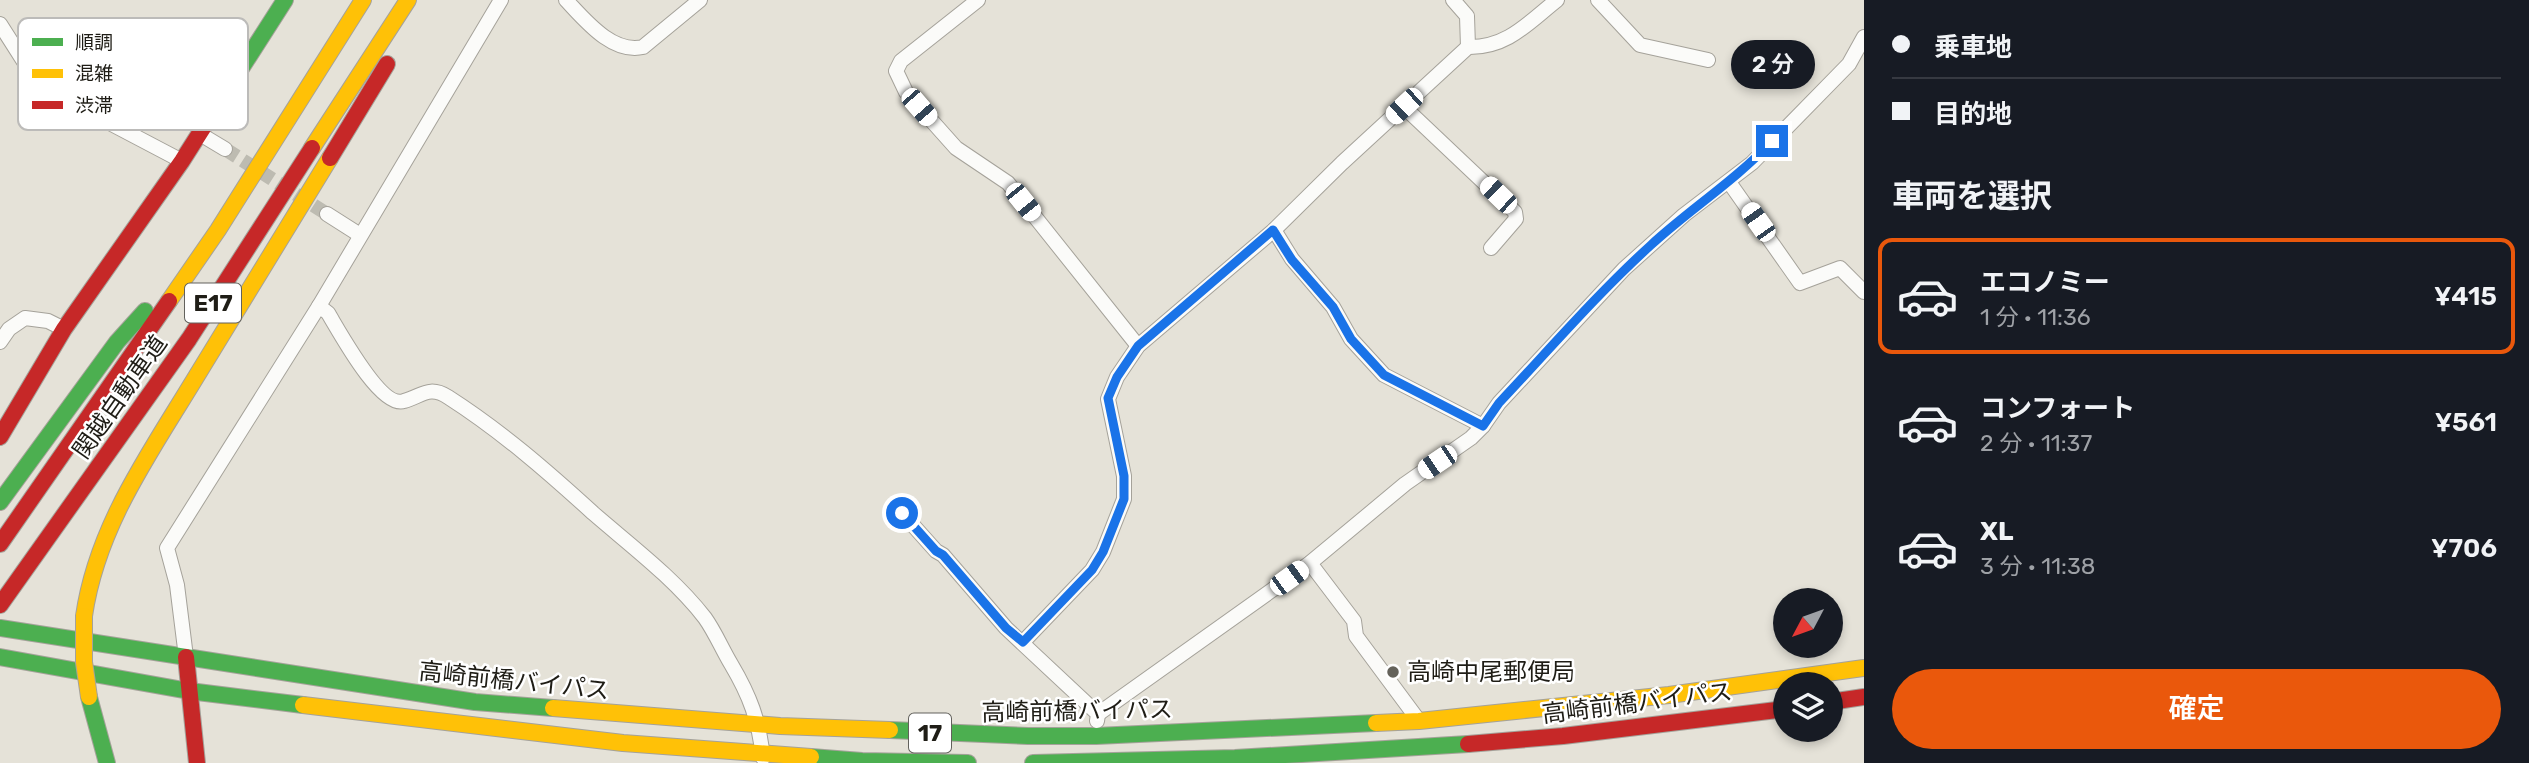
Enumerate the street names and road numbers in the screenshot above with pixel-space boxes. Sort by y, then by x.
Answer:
road number: E17 [185,284,241,322]
street label: 関越自動車道 [67,330,173,464]
street label: 高崎前橋バイパス [417,657,611,705]
street label: 高崎前橋バイパス [1540,677,1734,729]
street label: 高崎前橋バイパス [981,695,1173,727]
road number: 17 [909,713,951,752]

